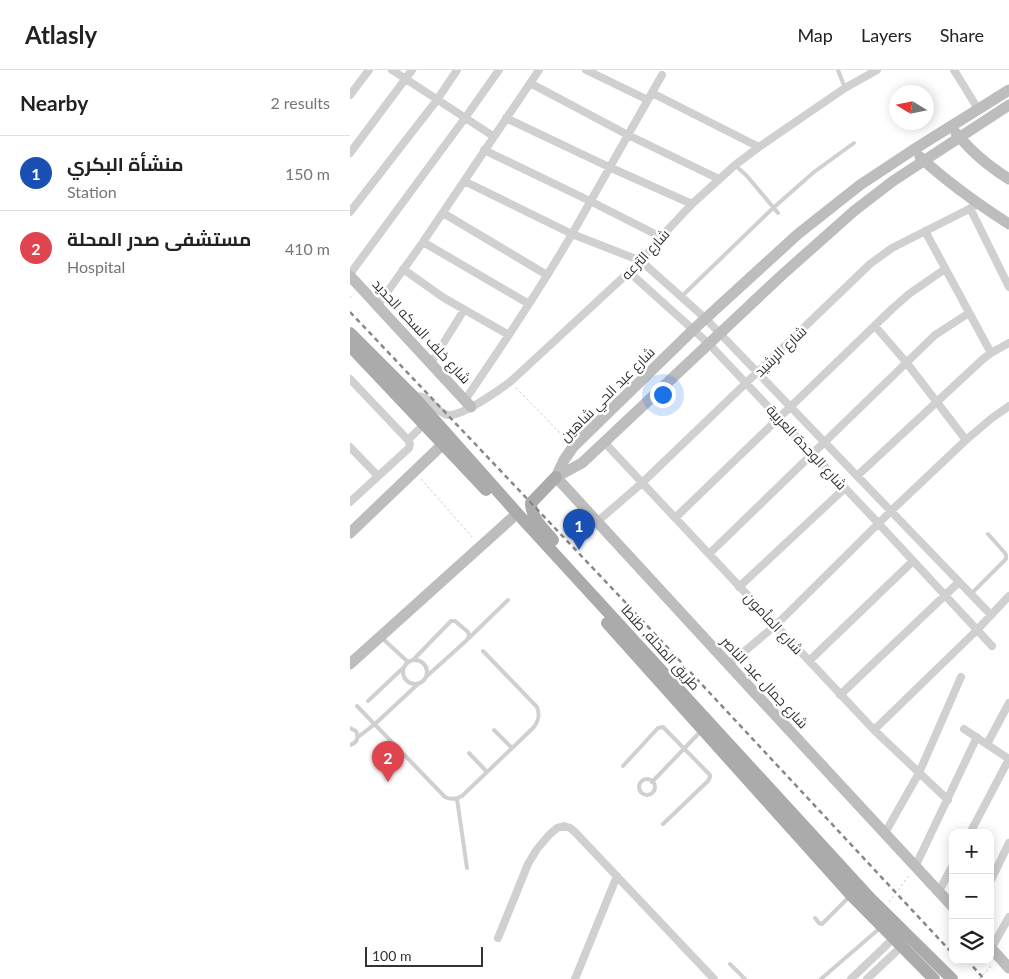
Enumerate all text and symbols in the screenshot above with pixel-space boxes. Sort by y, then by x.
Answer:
text: Atlasly [25,20,97,49]
text: Map [797,24,833,46]
text: Layers [861,24,912,46]
text: Share [940,24,984,46]
north arrow [889,85,934,130]
text: Nearby [20,90,88,115]
text: 2 results [270,93,330,112]
text: منشأة البكري [67,152,184,175]
text: 1 [31,164,41,183]
text: 150 m [285,164,330,183]
text: Station [67,182,117,201]
street label: شارع الترعه [617,225,673,284]
text: مستشفى صدر المحلة [67,227,251,250]
text: 2 [31,239,41,258]
text: 410 m [285,239,330,258]
text: Hospital [67,257,125,276]
street label: شارع خلف السكه الحديد [369,275,475,387]
street label: شارع الرشيد [750,322,810,381]
street label: شارع عبد الحي شاهين [556,343,661,448]
your location [650,382,676,408]
street label: شارع الوحدة العربية [763,401,851,494]
pin: 1 [563,509,595,550]
street label: شارع المأمون [740,589,807,658]
street label: طريق المحله, طنطا [617,601,704,694]
street label: شارع جمال عبد الناصر [717,632,812,732]
pin: 2 [372,741,404,782]
map controls [949,829,994,964]
button: + [949,829,994,874]
button: − [949,874,994,919]
button: layers [949,919,994,964]
scale bar [365,944,482,967]
text: 100 m [372,947,411,964]

